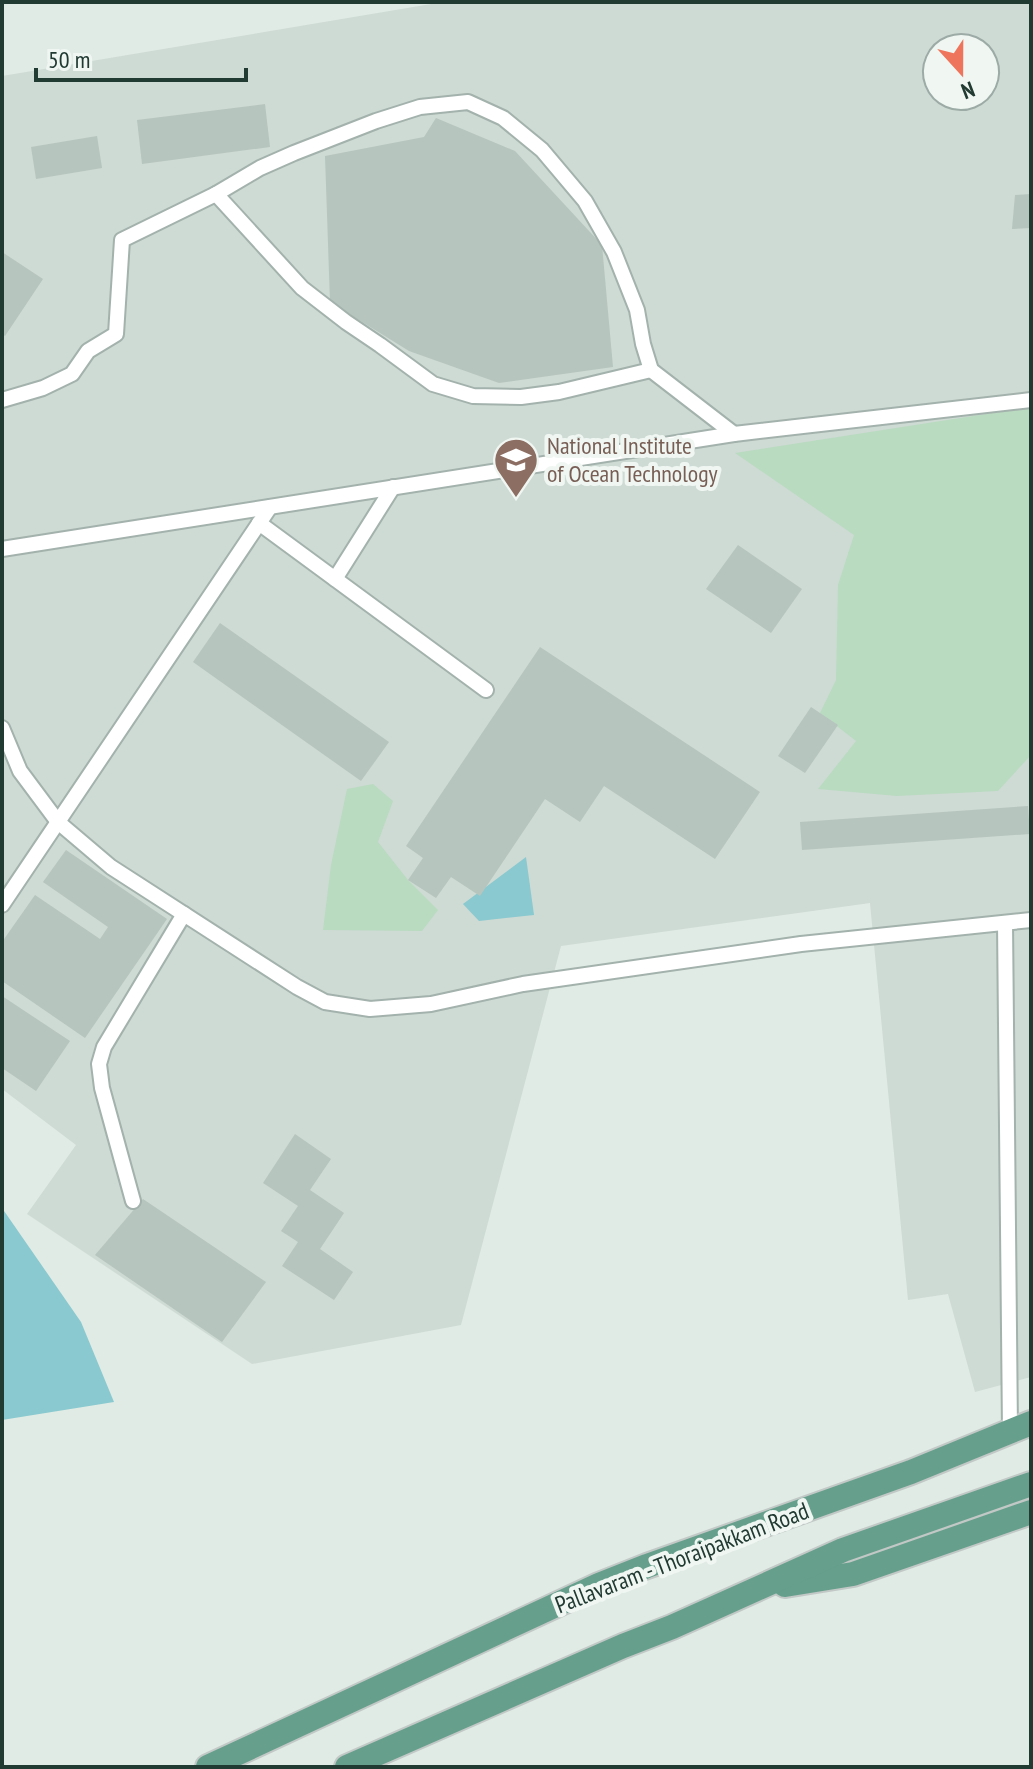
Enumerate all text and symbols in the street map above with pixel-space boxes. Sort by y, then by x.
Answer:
scale bar [36,32,246,82]
north arrow [921,32,1001,112]
text: 50 m [48,44,90,75]
text: N [958,75,979,106]
place label: National Institute of Ocean Technology [547,430,718,489]
school or university icon: National Institute of Ocean Technology [492,436,540,499]
street label: Pallavaram - Thoraipakkam Road [551,1495,813,1620]

